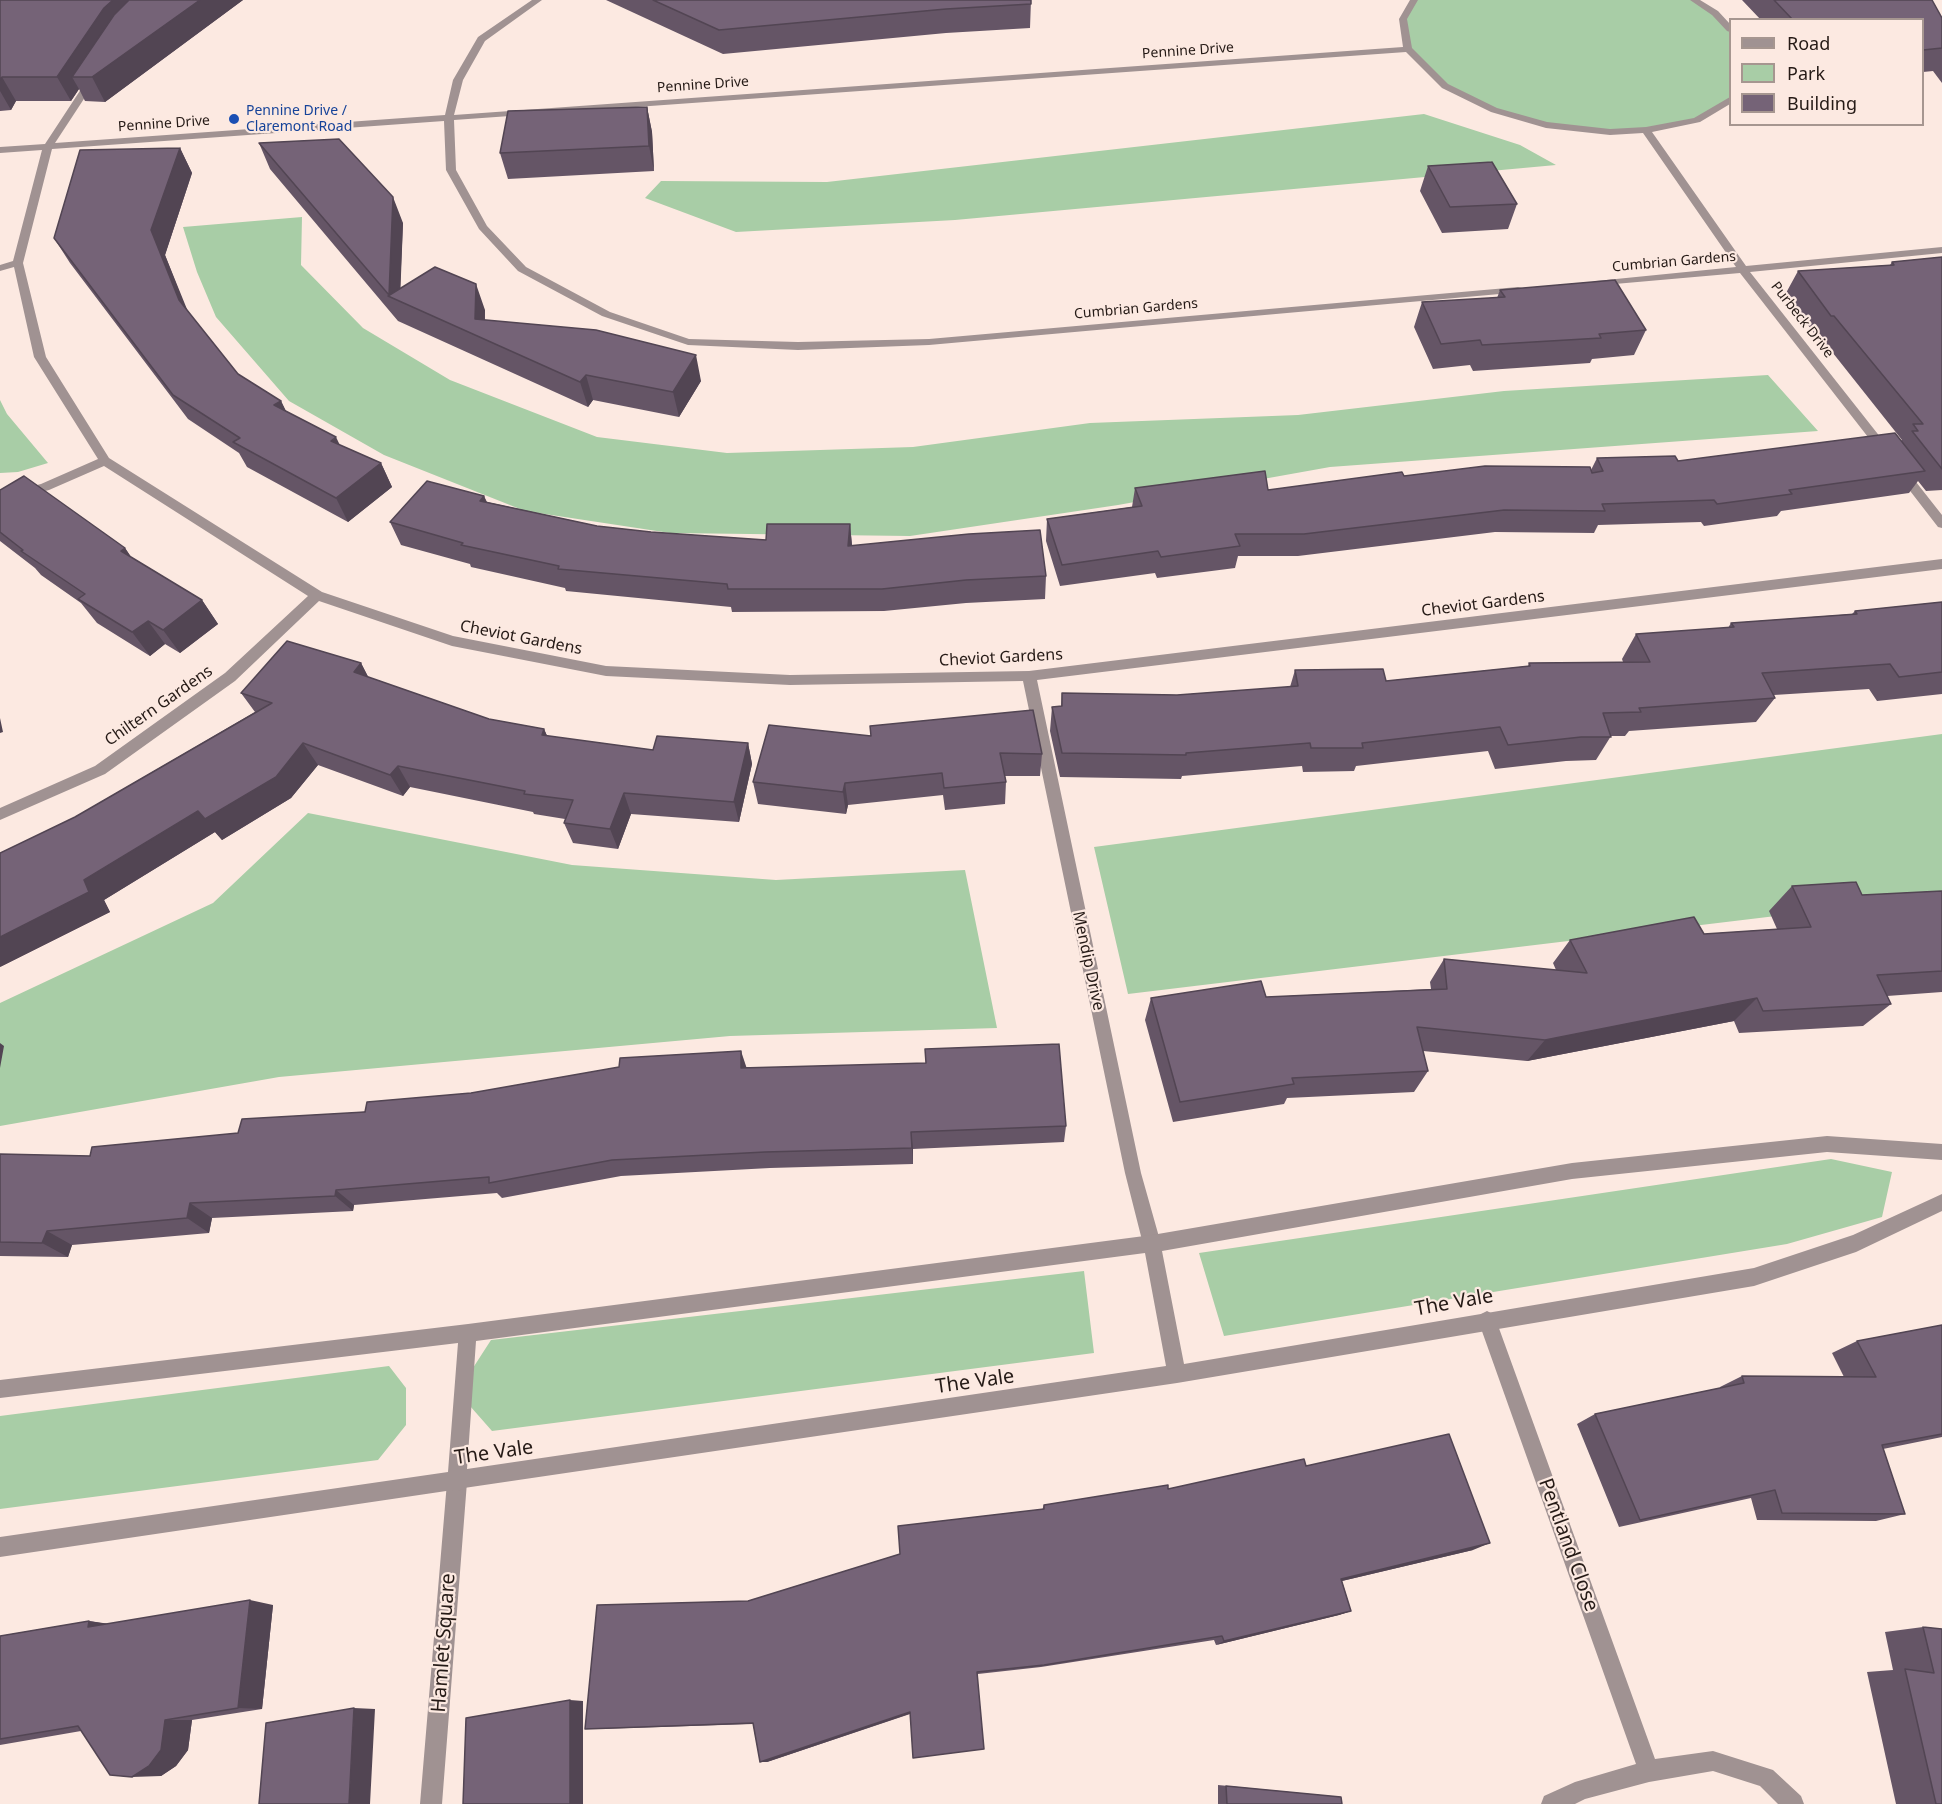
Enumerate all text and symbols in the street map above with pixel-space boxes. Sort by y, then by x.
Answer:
legend [1729,18,1924,126]
text: Road [1787,31,1830,55]
street label: Pennine Drive [1141,39,1235,63]
text: Park [1787,61,1825,85]
street label: Pennine Drive [656,73,750,97]
text: Building [1787,91,1857,115]
place label: Pennine Drive / Claremont Road [246,103,352,136]
street label: Pennine Drive [117,112,211,136]
marker: Pennine Drive / Claremont Road [227,112,241,126]
street label: Cumbrian Gardens [1611,248,1737,276]
street label: Purbeck Drive [1767,279,1837,361]
street label: Cumbrian Gardens [1073,295,1199,323]
street label: Cheviot Gardens [1420,587,1546,621]
street label: Cheviot Gardens [458,617,584,659]
street label: Cheviot Gardens [939,645,1063,671]
street label: Chiltern Gardens [101,662,217,750]
street label: Mendip Drive [1068,910,1108,1012]
street label: The Vale [1413,1284,1495,1322]
street label: The Vale [934,1365,1016,1399]
street label: The Vale [453,1436,535,1470]
street label: Pentland Close [1533,1475,1603,1615]
street label: Hamlet Square [427,1573,461,1713]

